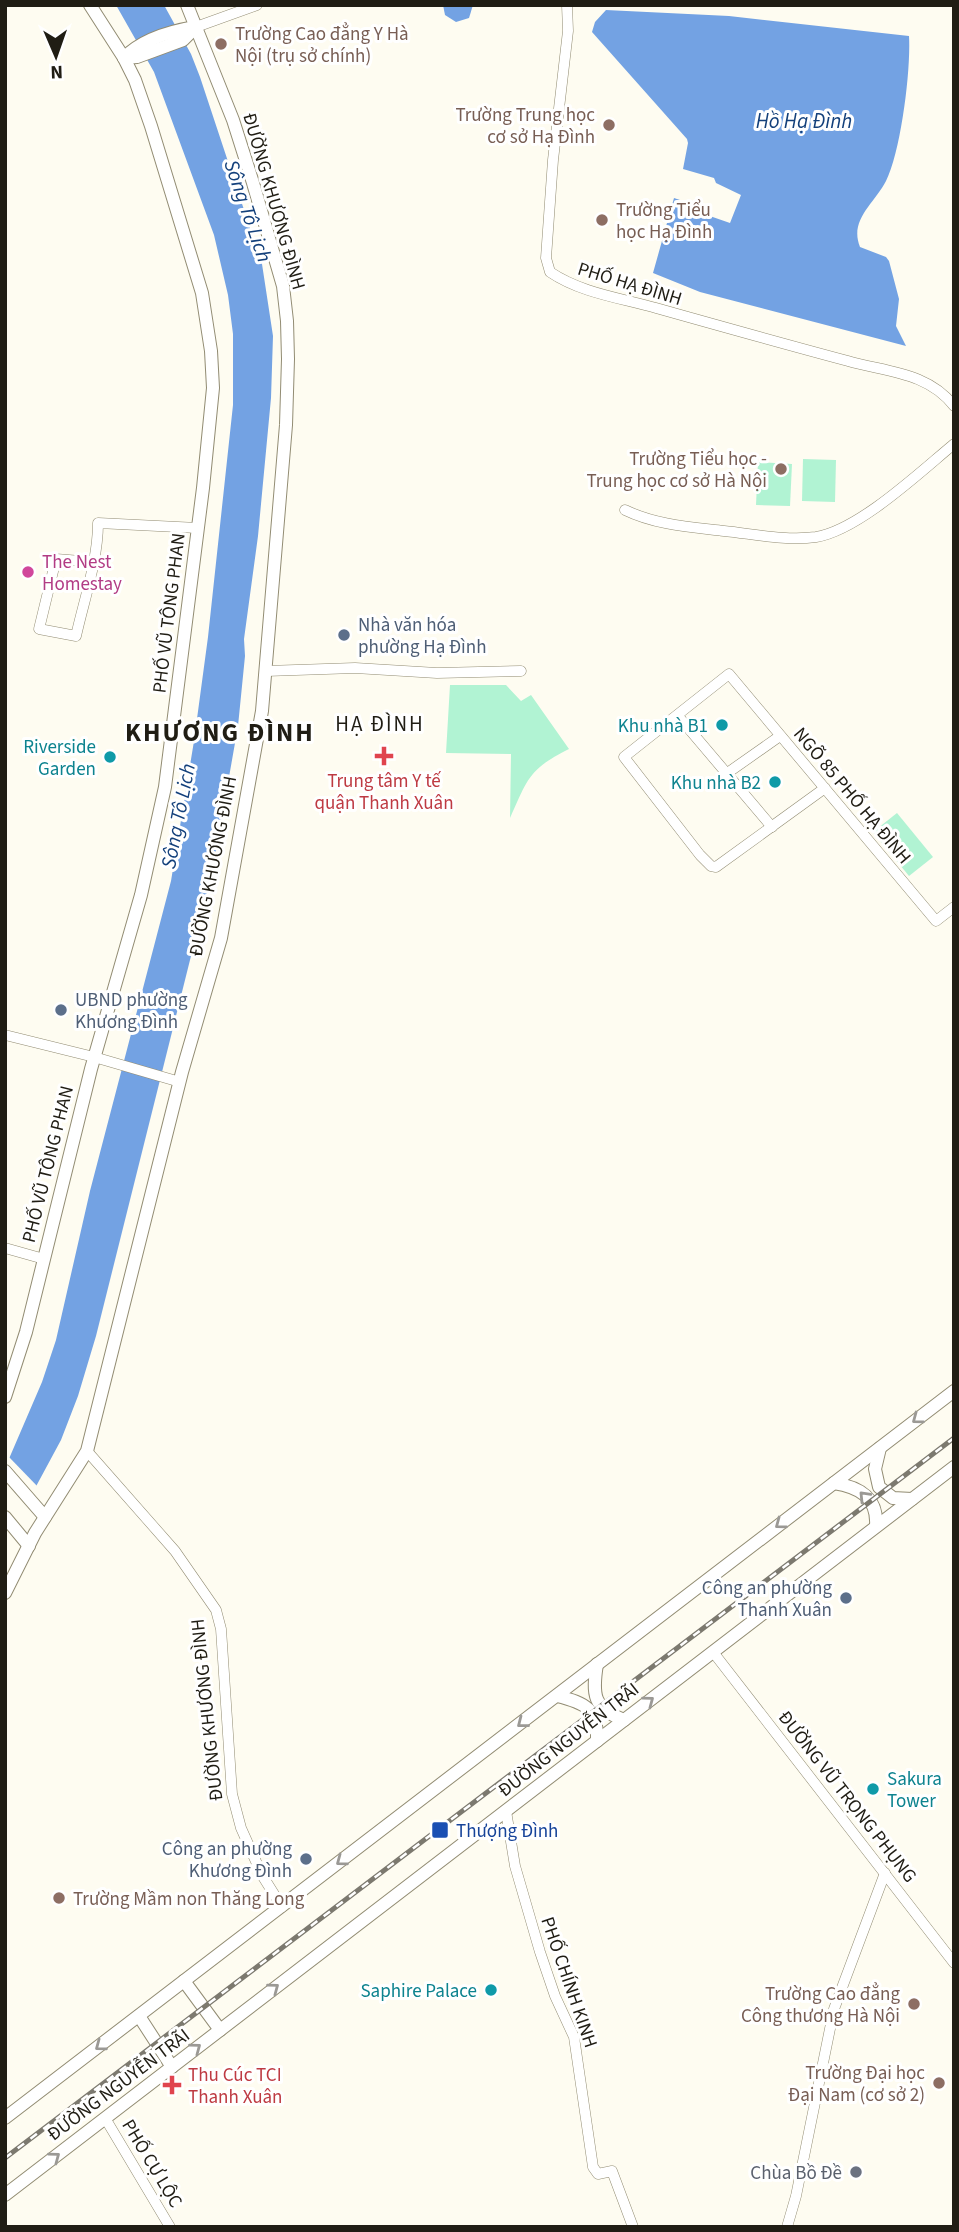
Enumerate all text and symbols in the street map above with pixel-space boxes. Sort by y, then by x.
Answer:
north arrow [21,21,91,91]
place label: Trường Cao đẳng Y Hà Nội (trụ sở chính) [235,21,409,70]
marker: Trường Cao đẳng Y Hà Nội (trụ sở chính) [213,36,229,52]
text: N [50,58,63,85]
place label: Trường Trung học cơ sở Hạ Đình [455,102,595,151]
water label: Hồ Hạ Đình [756,106,852,136]
street label: ĐƯỜNG KHƯƠNG ĐÌNH [235,110,312,293]
marker: Trường Trung học cơ sở Hạ Đình [601,117,617,133]
water label: Sông Tô Lịch [216,156,280,266]
place label: Trường Tiểu học Hạ Đình [616,197,712,246]
marker: Trường Tiểu học Hạ Đình [594,212,610,228]
street label: PHỐ HẠ ĐÌNH [574,256,685,313]
place label: Trường Tiểu học - Trung học cơ sở Hà Nội [586,446,767,495]
marker: Trường Tiểu học - Trung học cơ sở Hà Nội [773,461,789,477]
street label: PHỐ VŨ TÔNG PHAN [146,532,193,695]
place label: The Nest Homestay [42,549,122,598]
marker: The Nest Homestay [20,564,36,580]
place label: Nhà văn hóa phường Hạ Đình [358,612,487,661]
marker: Nhà văn hóa phường Hạ Đình [336,627,352,643]
district label: HẠ ĐÌNH [335,709,425,739]
place label: Khu nhà B1 [618,713,708,740]
district label: KHƯƠNG ĐÌNH [125,714,315,751]
marker: Khu nhà B1 [714,717,730,733]
street label: NGÕ 85 PHỐ HẠ ĐÌNH [787,722,917,870]
place label: Riverside Garden [23,734,96,783]
marker: Trung tâm Y tế quận Thanh Xuân [374,746,394,766]
marker: Riverside Garden [102,749,118,765]
water label: Sông Tô Lịch [153,761,203,871]
place label: Trung tâm Y tế quận Thanh Xuân [314,768,454,817]
place label: Khu nhà B2 [671,770,761,797]
street label: ĐƯỜNG KHƯƠNG ĐÌNH [183,774,244,959]
marker: Khu nhà B2 [767,774,783,790]
place label: UBND phường Khương Đình [75,987,188,1036]
marker: UBND phường Khương Đình [53,1002,69,1018]
street label: PHỐ VŨ TÔNG PHAN [16,1083,81,1246]
one-way arrow [912,1411,924,1424]
one-way arrow [860,1492,873,1505]
one-way arrow [775,1516,787,1529]
place label: Công an phường Thanh Xuân [702,1575,832,1624]
marker: Công an phường Thanh Xuân [838,1590,854,1606]
street label: ĐƯỜNG KHƯƠNG ĐÌNH [184,1617,230,1802]
street label: ĐƯỜNG NGUYỄN TRÃI [493,1676,645,1804]
one-way arrow [641,1696,654,1709]
street label: ĐƯỜNG VŨ TRỌNG PHỤNG [771,1705,923,1889]
one-way arrow [517,1714,529,1727]
place label: Sakura Tower [887,1766,942,1815]
marker: Sakura Tower [865,1781,881,1797]
place label: Thượng Đình [456,1818,558,1845]
marker: Thượng Đình [430,1820,450,1840]
place label: Công an phường Khương Đình [162,1836,292,1885]
marker: Công an phường Khương Đình [298,1851,314,1867]
one-way arrow [336,1853,349,1865]
place label: Trường Mầm non Thăng Long [73,1886,305,1913]
marker: Trường Mầm non Thăng Long [51,1890,67,1906]
street label: PHỐ CHÍNH KINH [534,1913,604,2052]
place label: Saphire Palace [360,1978,477,2005]
place label: Trường Cao đẳng Công thương Hà Nội [741,1981,900,2030]
marker: Saphire Palace [483,1982,499,1998]
one-way arrow [267,1984,279,1997]
marker: Trường Cao đẳng Công thương Hà Nội [906,1996,922,2012]
street label: ĐƯỜNG NGUYỄN TRÃI [42,2023,196,2148]
one-way arrow [96,2037,108,2050]
one-way arrow [189,2044,201,2057]
place label: Trường Đại học Đại Nam (cơ sở 2) [788,2060,925,2109]
place label: Thu Cúc TCI Thanh Xuân [188,2062,283,2111]
marker: Thu Cúc TCI Thanh Xuân [162,2075,182,2095]
marker: Trường Đại học Đại Nam (cơ sở 2) [931,2075,947,2091]
street label: PHỐ CỰ LỘC [115,2115,189,2213]
one-way arrow [47,2152,60,2165]
place label: Chùa Bồ Đề [750,2160,842,2187]
marker: Chùa Bồ Đề [848,2164,864,2180]

